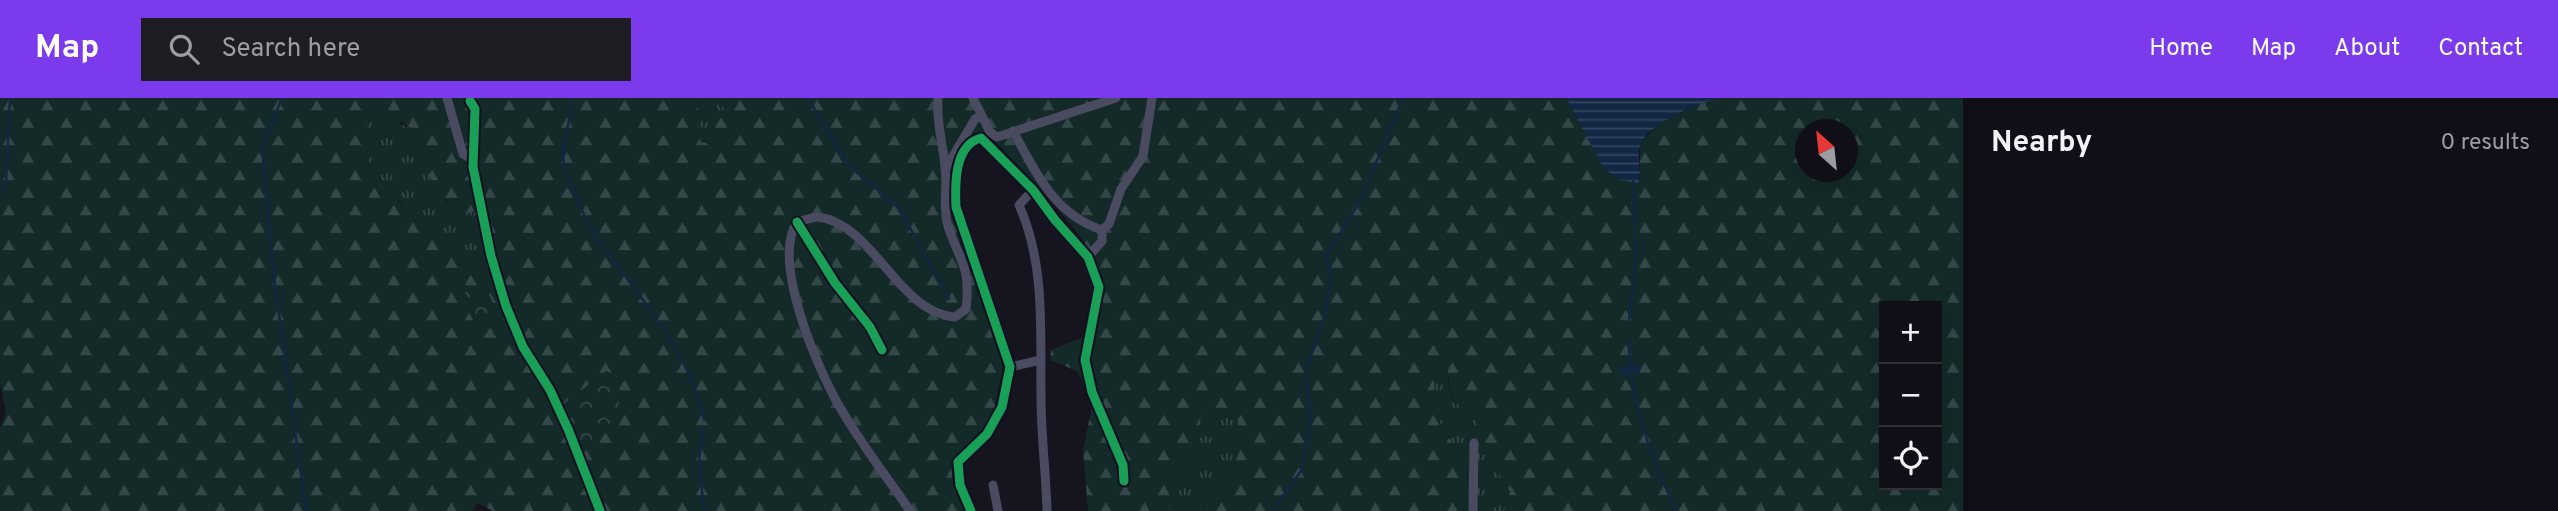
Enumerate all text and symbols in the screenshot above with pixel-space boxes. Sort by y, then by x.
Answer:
search box [141,18,631,81]
text: Map [35,28,99,70]
icon: search [165,30,203,68]
text: Search here [221,33,360,66]
text: Home [2149,34,2213,64]
text: Map [2251,34,2296,64]
text: About [2334,34,2400,64]
text: Contact [2438,34,2523,64]
north arrow [1795,119,1858,182]
text: Nearby [1991,125,2092,162]
text: 0 results [2441,129,2530,158]
map controls [1879,301,1942,490]
button: + [1879,301,1942,364]
button: − [1879,364,1942,427]
button: locate [1879,427,1942,490]

